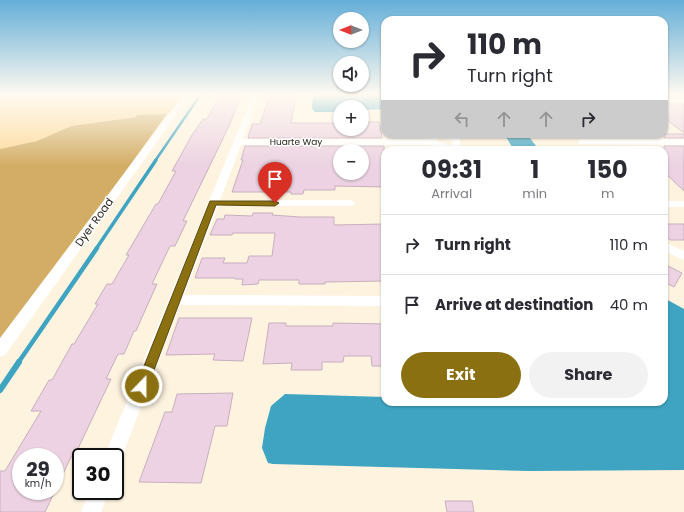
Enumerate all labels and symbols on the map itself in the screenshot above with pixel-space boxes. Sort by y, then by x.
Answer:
north arrow [333,12,369,48]
street label: Huarte Way [270,136,322,148]
pin [258,162,292,203]
street label: Dyer Road [71,194,117,250]
position arrow [121,365,163,407]
speed limit sign: 30 [72,448,124,500]

